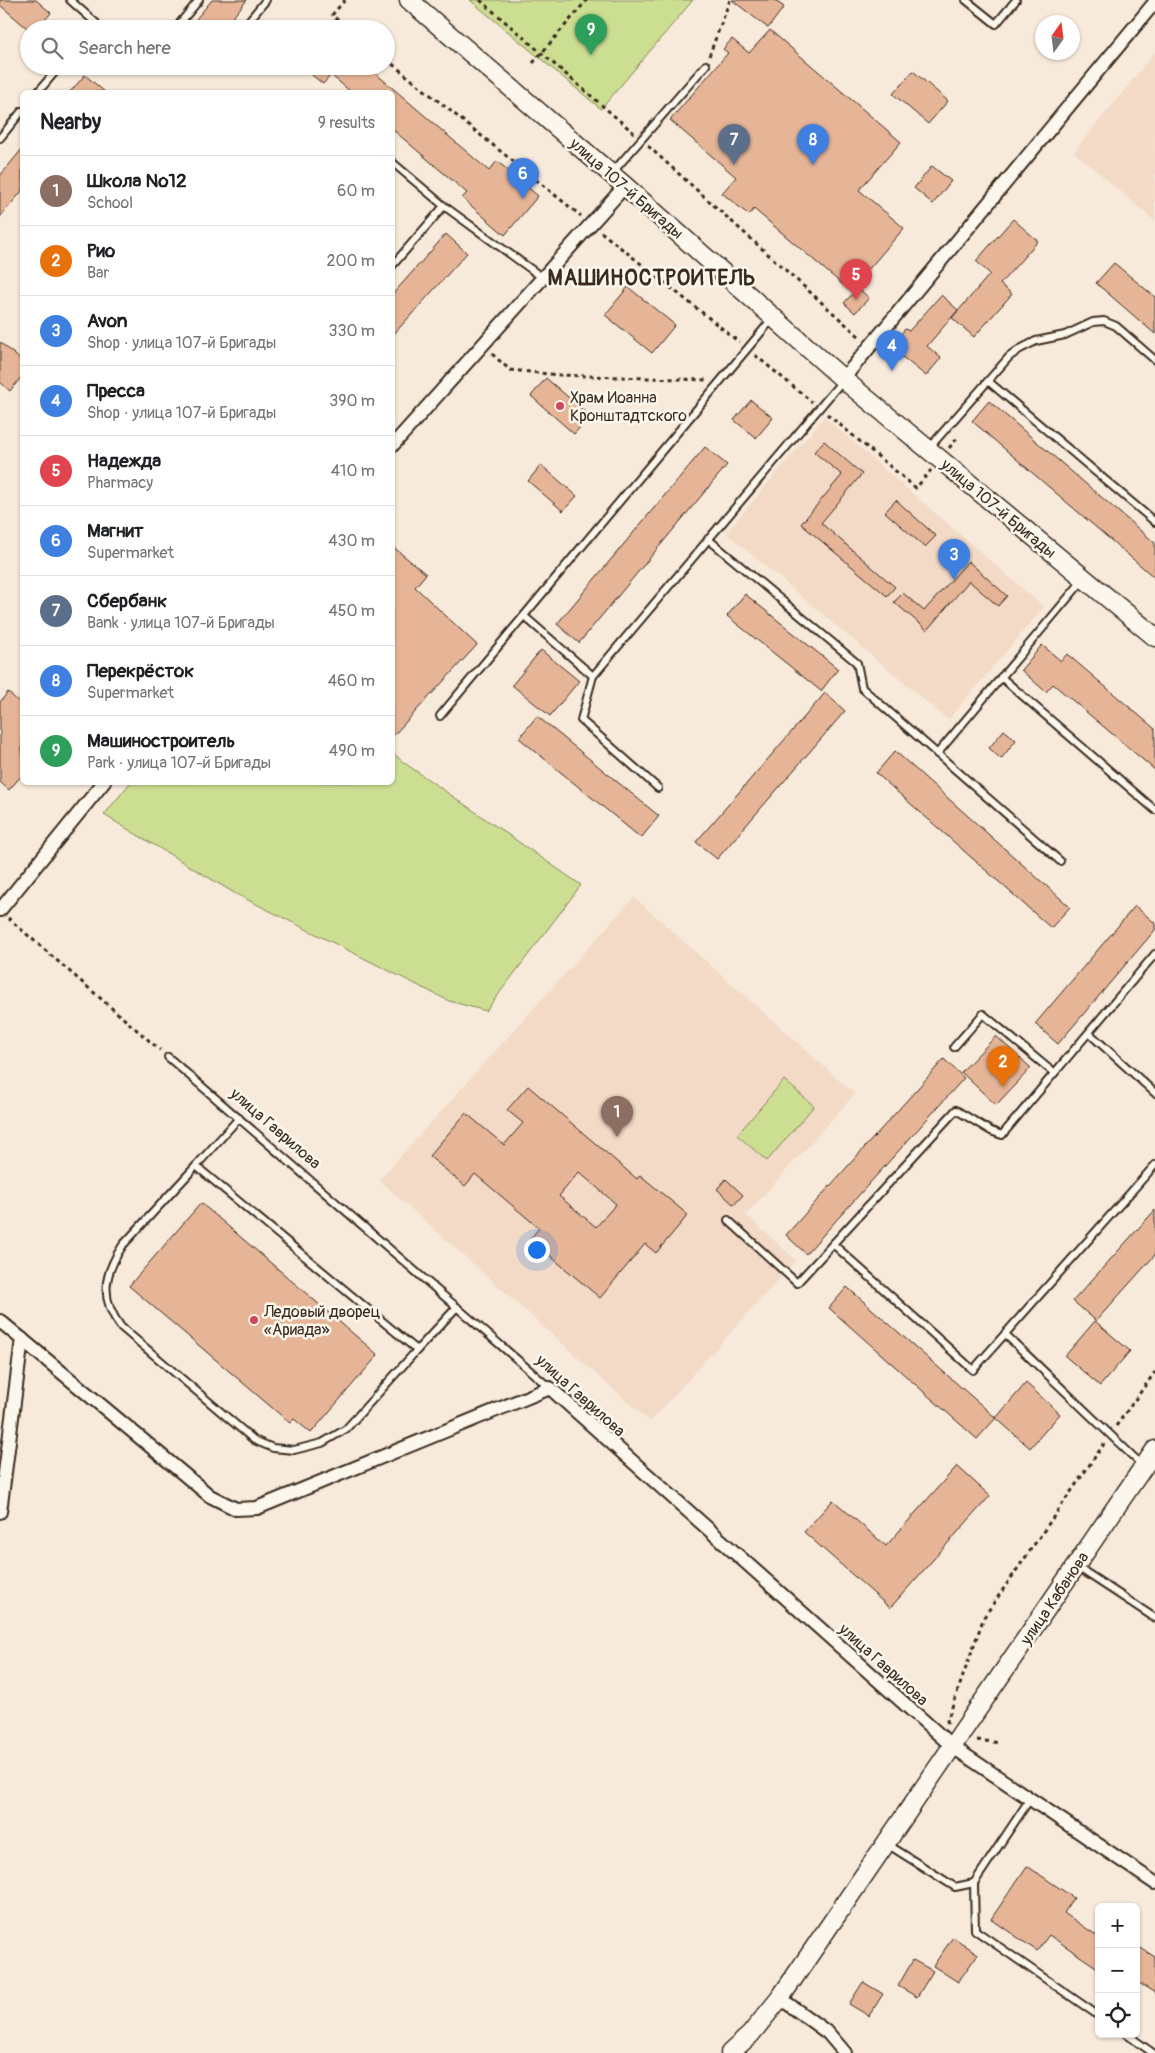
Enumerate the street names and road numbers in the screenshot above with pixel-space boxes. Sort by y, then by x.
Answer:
street label: улица 107-й Бригады [565,133,687,244]
street label: улица 107-й Бригады [936,454,1060,563]
street label: улица Гаврилова [225,1083,325,1173]
street label: улица Гаврилова [531,1350,629,1441]
street label: улица Кабанова [1016,1548,1093,1650]
street label: улица Гаврилова [834,1619,932,1710]

